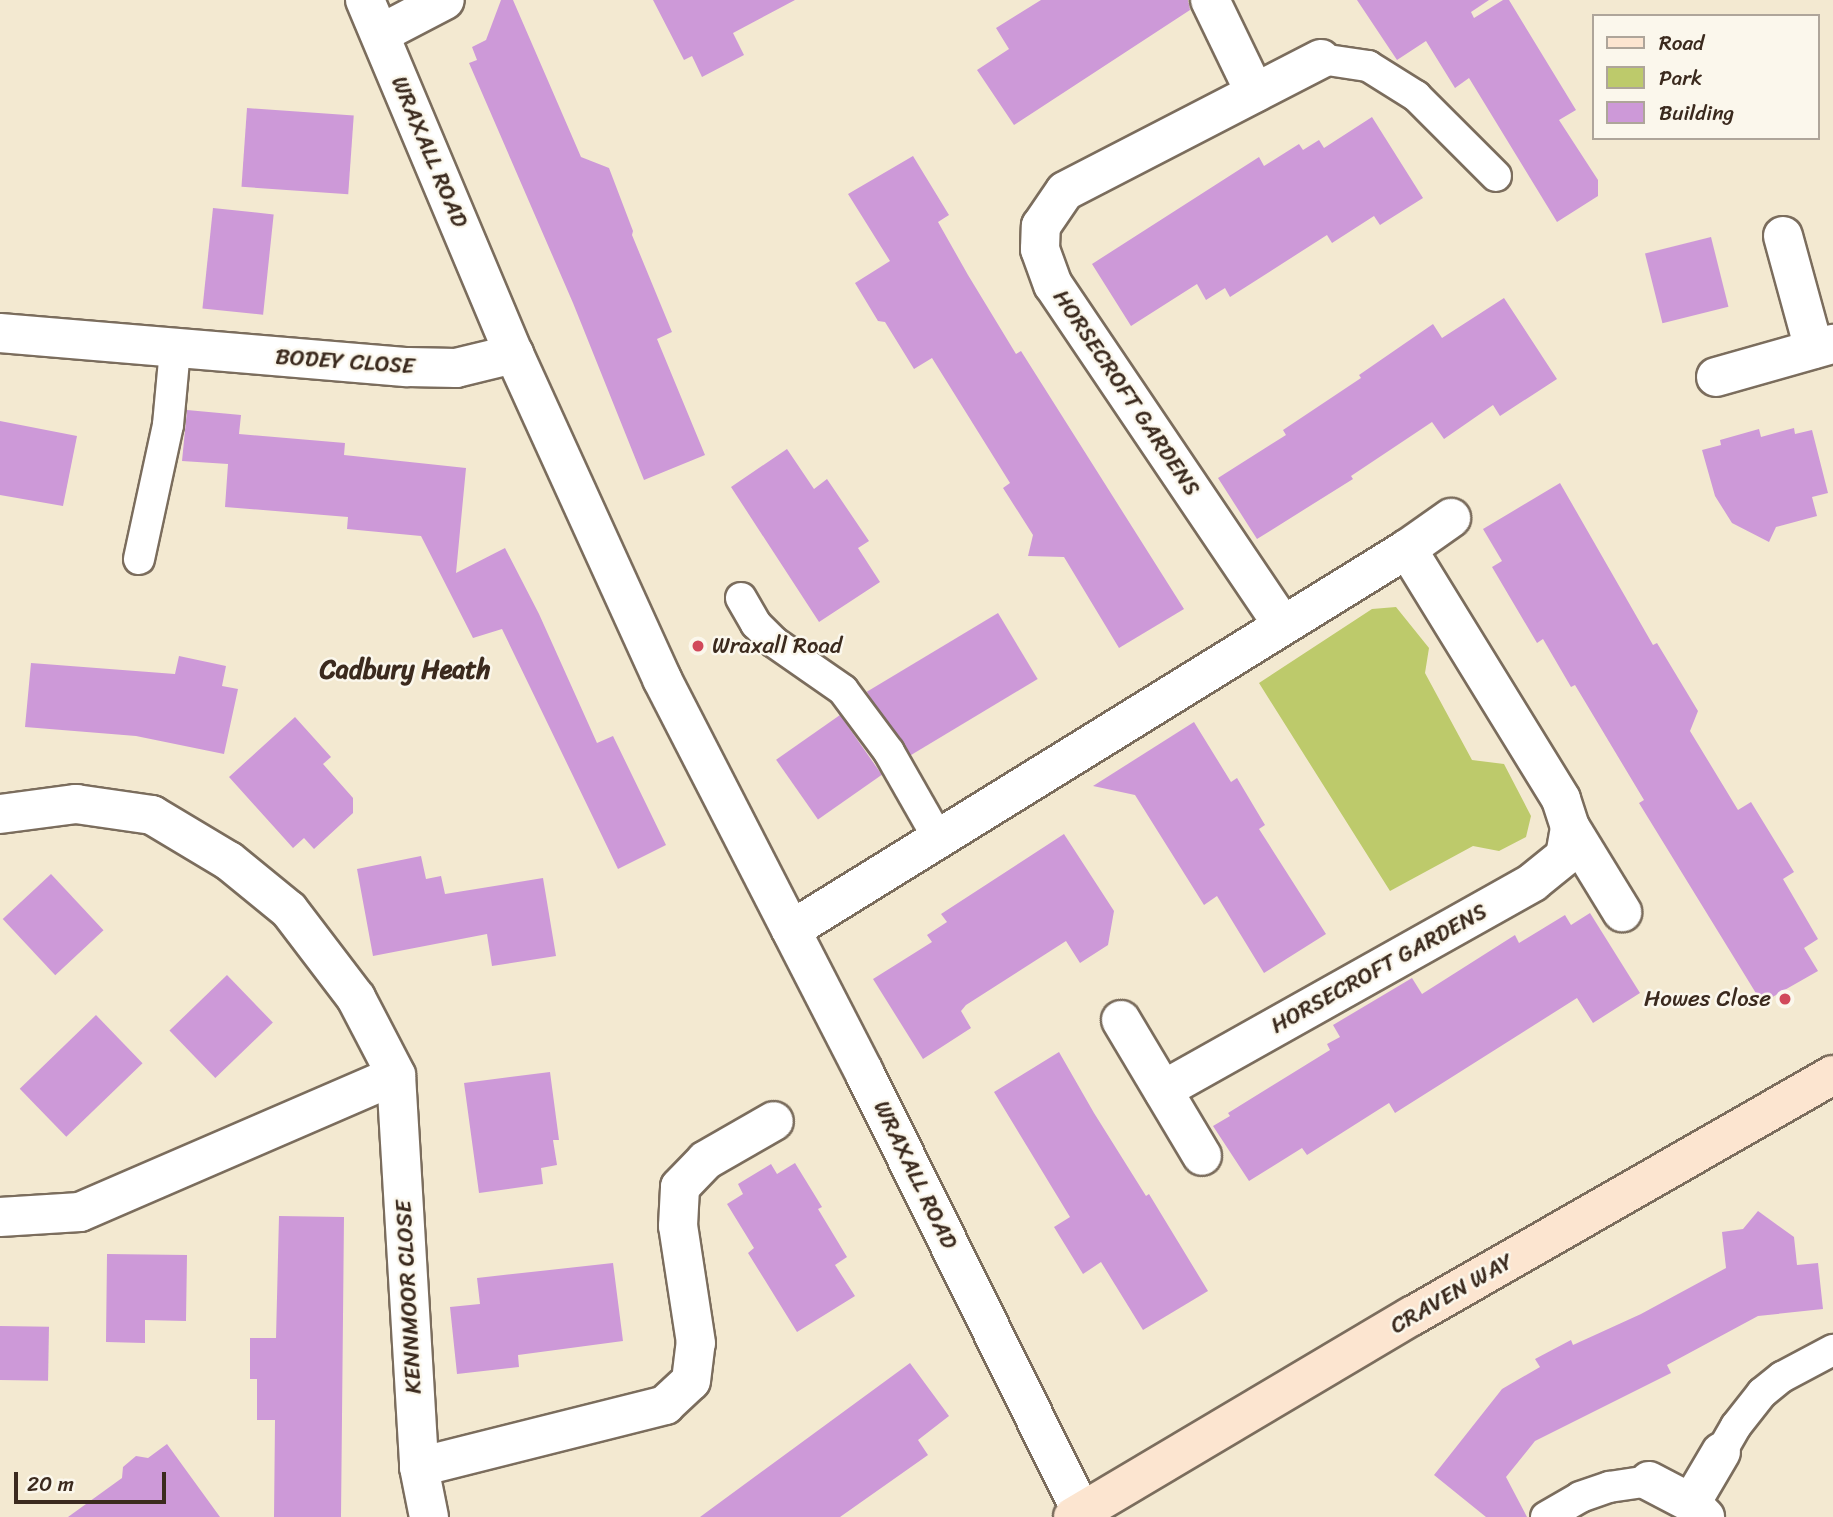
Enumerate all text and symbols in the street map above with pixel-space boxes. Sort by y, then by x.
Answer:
legend [1591,14,1819,140]
text: Road [1659,24,1704,62]
text: Park [1659,59,1702,97]
street label: WRAXALL ROAD [385,72,473,232]
text: Building [1659,94,1734,132]
street label: HORSECROFT GARDENS [1046,284,1206,502]
street label: BODEY CLOSE [274,343,416,381]
place label: Wraxall Road [712,632,842,660]
marker: Wraxall Road [690,638,706,654]
district label: Cadbury Heath [319,654,491,686]
street label: HORSECROFT GARDENS [1265,898,1493,1040]
place label: Howes Close [1644,985,1771,1013]
marker: Howes Close [1777,991,1793,1007]
street label: WRAXALL ROAD [867,1096,963,1254]
street label: KENNMOOR CLOSE [390,1200,428,1394]
street label: CRAVEN WAY [1386,1248,1518,1340]
scale bar [18,1458,170,1502]
text: 20 m [27,1465,74,1503]

